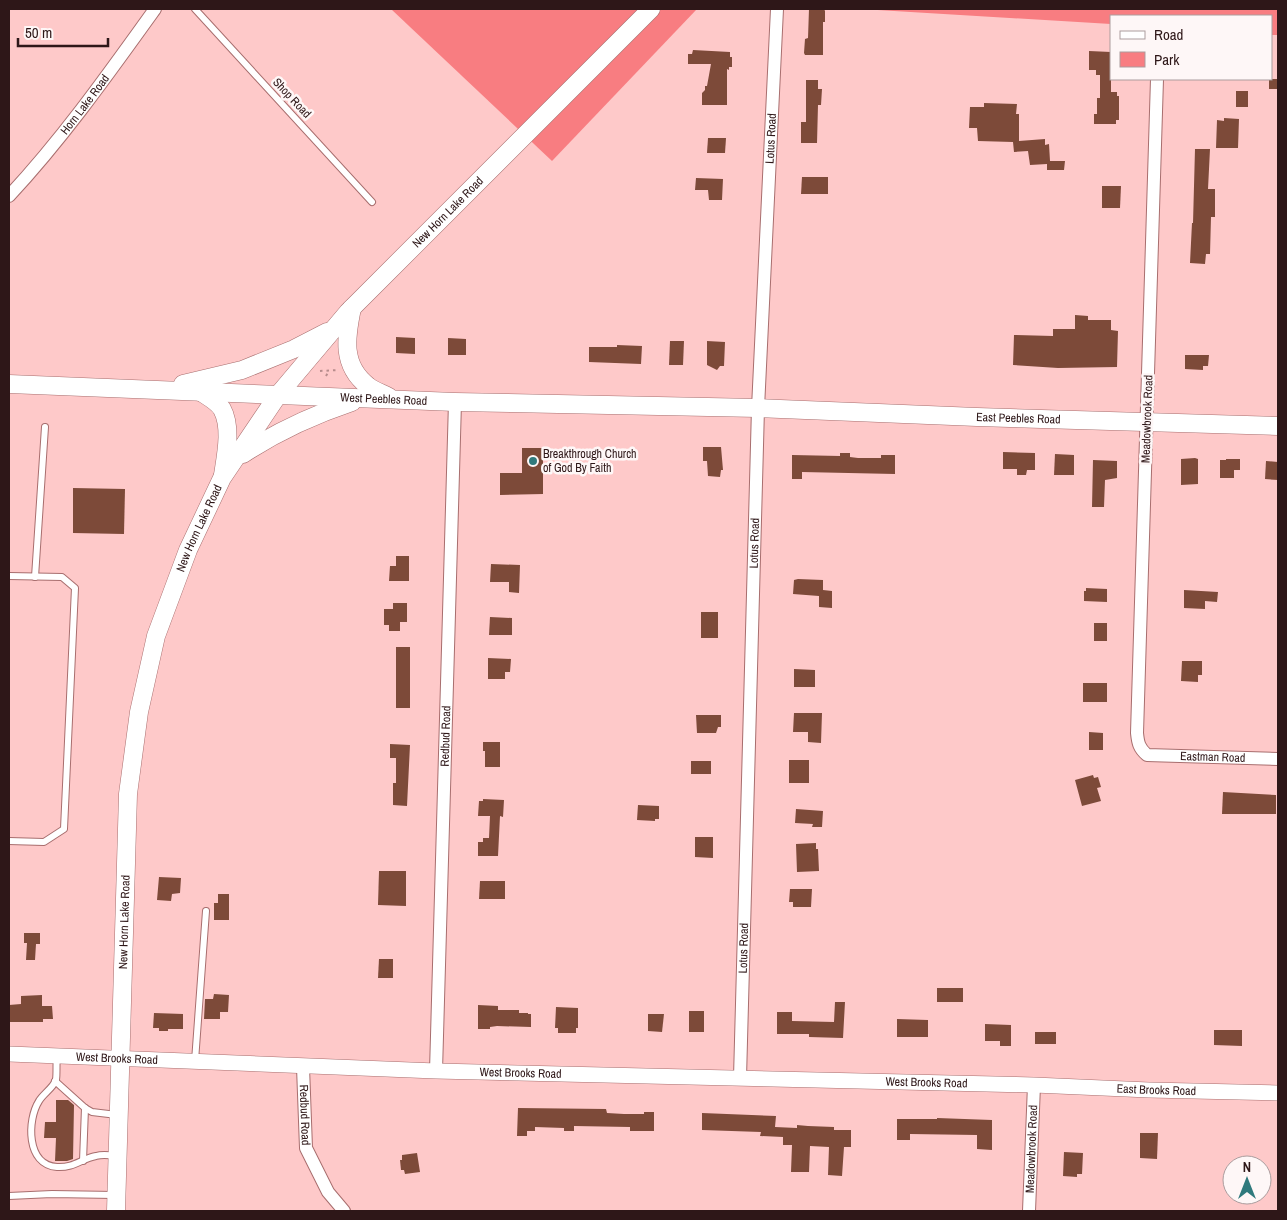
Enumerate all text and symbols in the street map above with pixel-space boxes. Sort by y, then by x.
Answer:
scale bar [18,15,108,47]
legend [1110,15,1272,80]
text: 50 m [25,22,52,43]
text: Road [1154,24,1183,45]
text: Park [1154,49,1180,70]
street label: Horn Lake Road [57,71,113,138]
street label: Shop Road [269,75,315,121]
street label: Lotus Road [762,113,780,164]
street label: New Horn Lake Road [409,173,487,251]
street label: Meadowbrook Road [1137,375,1157,463]
street label: West Peebles Road [340,389,427,409]
street label: East Peebles Road [976,409,1061,427]
place label: Breakthrough Church of God By Faith [543,446,637,476]
marker: Breakthrough Church of God By Faith [527,455,539,467]
street label: New Horn Lake Road [173,482,226,574]
street label: Lotus Road [746,518,763,569]
street label: Redbud Road [437,705,454,767]
street label: Eastman Road [1180,748,1246,766]
street label: New Horn Lake Road [115,875,134,969]
street label: Lotus Road [735,923,752,973]
street label: West Brooks Road [76,1049,158,1068]
street label: West Brooks Road [479,1064,562,1082]
street label: West Brooks Road [885,1074,968,1091]
street label: East Brooks Road [1116,1081,1196,1099]
street label: Redbud Road [296,1084,314,1146]
street label: Meadowbrook Road [1022,1105,1041,1193]
north arrow [1222,1155,1272,1205]
text: N [1243,1158,1251,1176]

